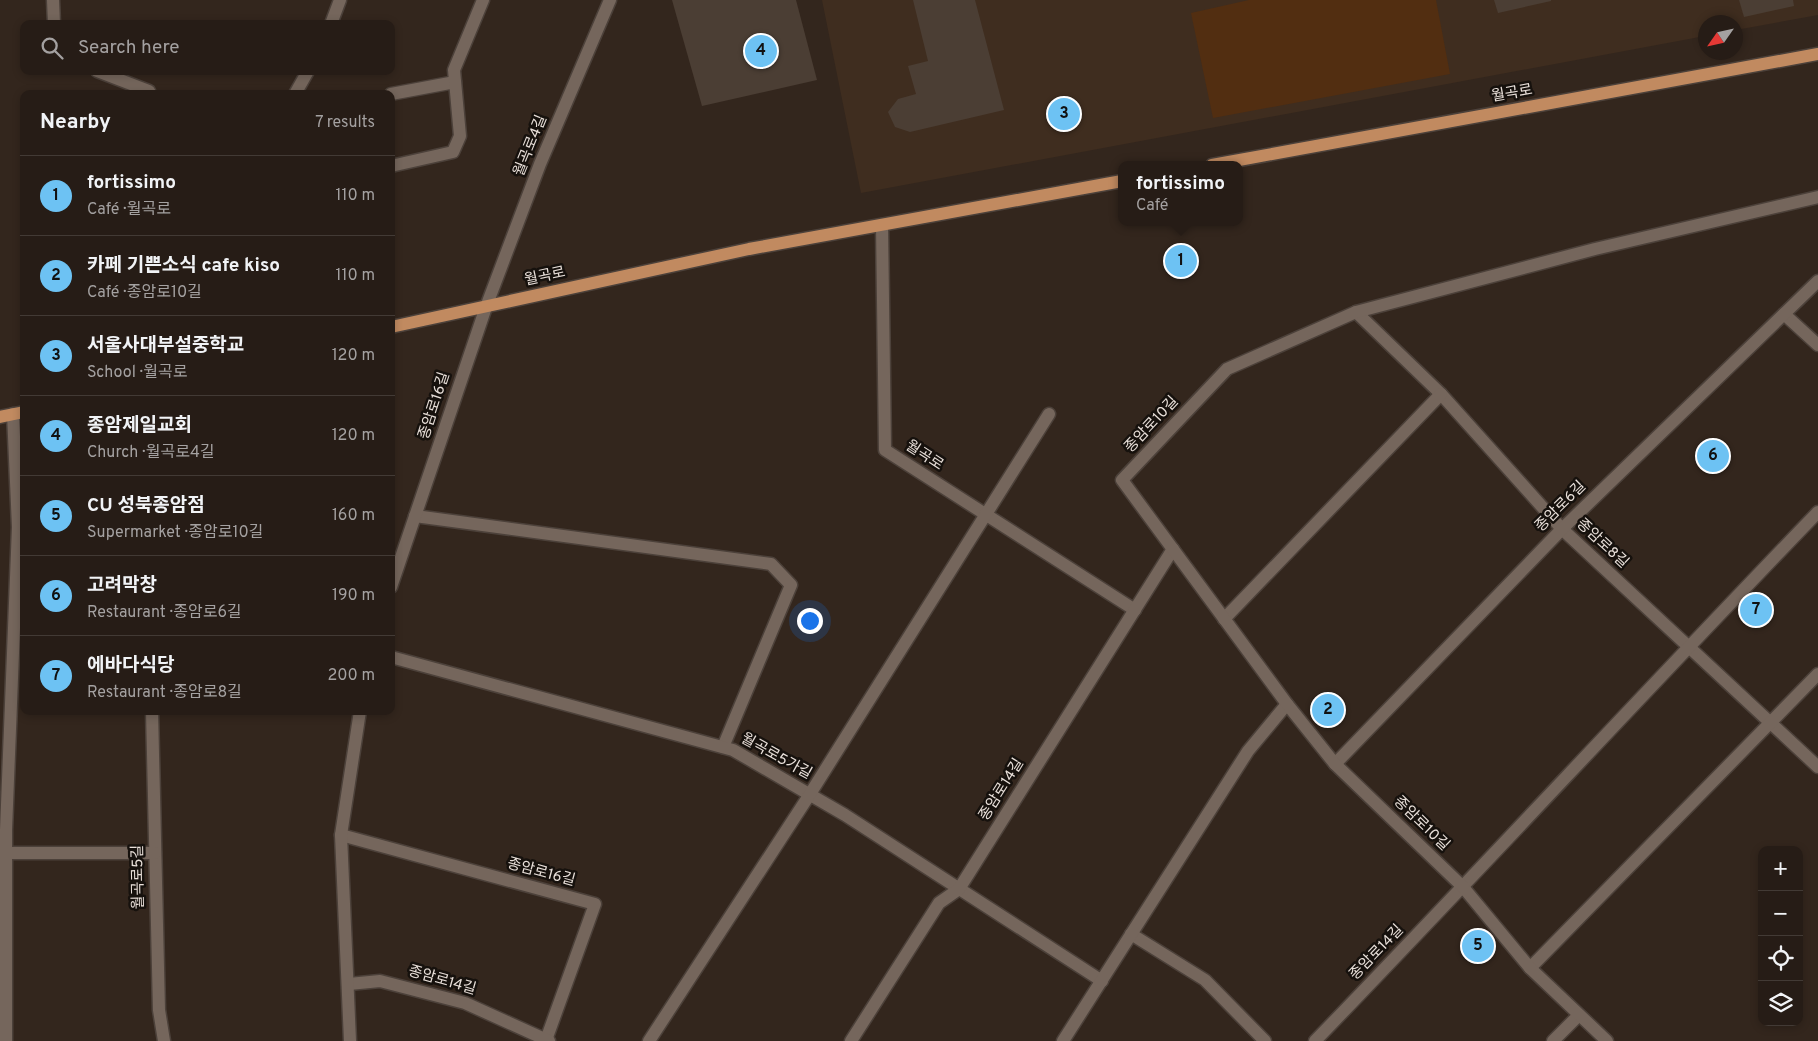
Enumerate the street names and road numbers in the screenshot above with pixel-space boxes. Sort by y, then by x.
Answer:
street label: 월곡로 [1490,81,1534,107]
street label: 월곡로4길 [510,113,552,179]
street label: 월곡로 [523,263,567,291]
street label: 종암로16길 [415,370,455,442]
street label: 종암로10길 [1121,393,1183,457]
street label: 월곡로 [901,437,947,475]
street label: 종암로6길 [1532,478,1590,536]
street label: 종암로8길 [1572,515,1632,573]
street label: 월곡로5가길 [737,730,815,784]
street label: 종암로14길 [975,755,1029,825]
street label: 종암로10길 [1389,793,1453,855]
street label: 월곡로5길 [129,845,149,909]
street label: 종암로16길 [505,855,577,891]
street label: 종암로14길 [1346,921,1408,985]
street label: 종암로14길 [406,962,478,1000]

